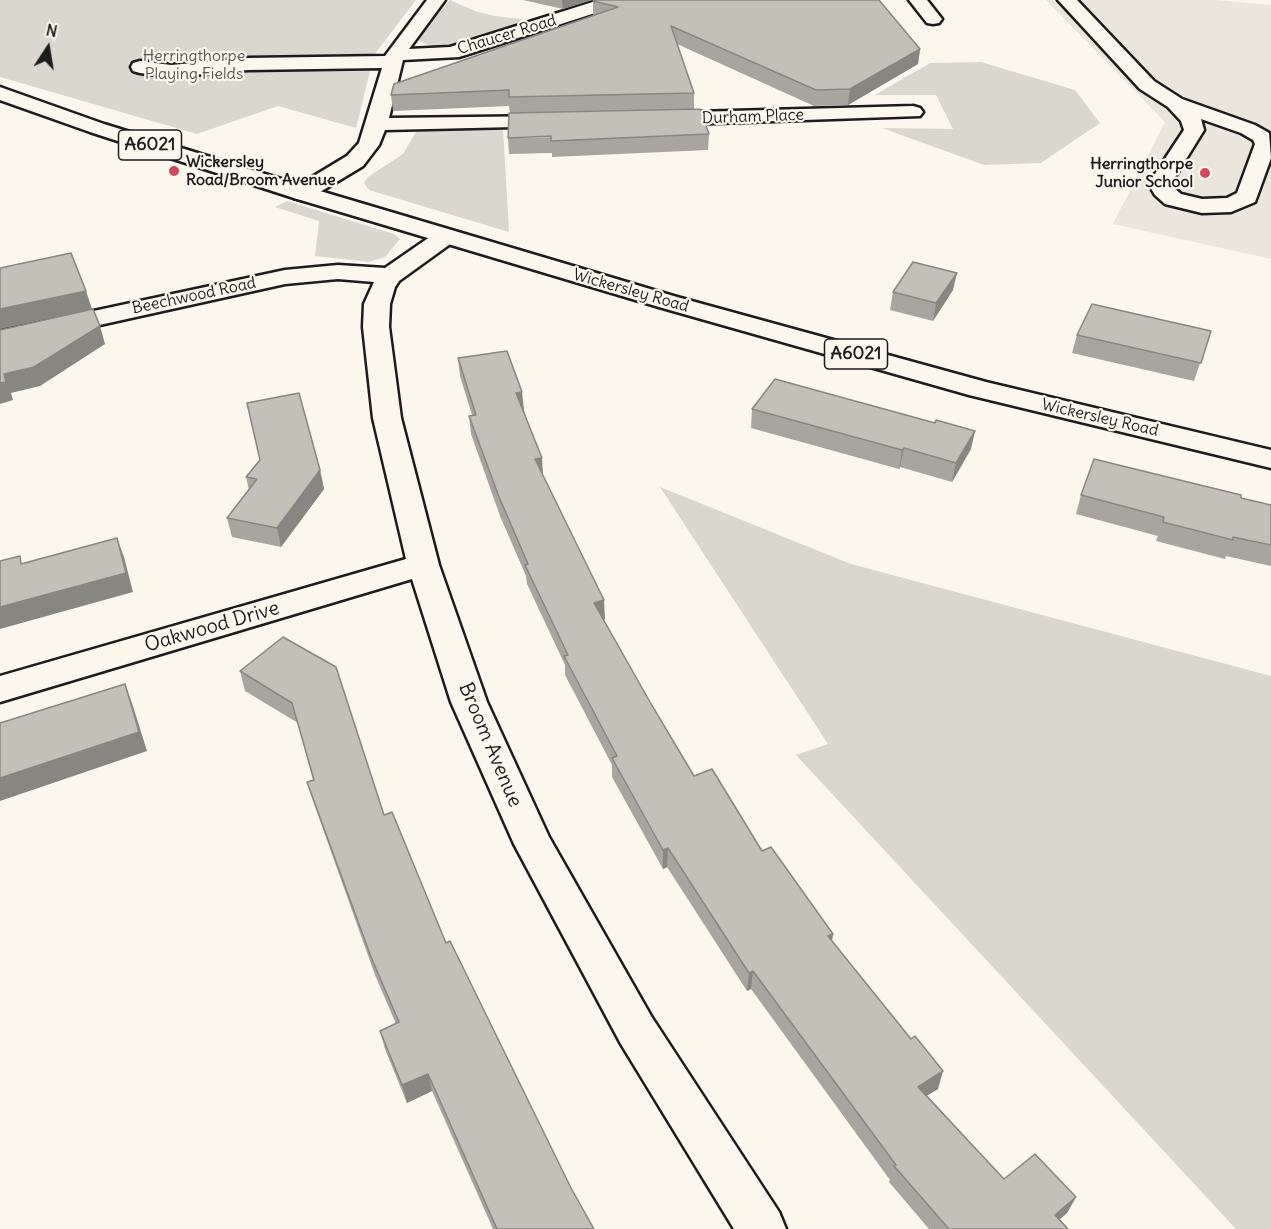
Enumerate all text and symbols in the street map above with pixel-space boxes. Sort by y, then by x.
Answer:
street label: Chaucer Road [455,11,559,59]
north arrow [18,18,78,78]
text: N [44,19,59,41]
park label: Herringthorpe Playing Fields [143,46,245,84]
street label: Durham Place [702,106,804,128]
road number: A6021 [118,130,182,160]
place label: Wickersley Road/Broom Avenue [186,152,336,190]
place label: Herringthorpe Junior School [1090,154,1193,192]
marker: Wickersley Road/Broom Avenue [167,164,181,178]
marker: Herringthorpe Junior School [1198,166,1212,180]
street label: Wickersley Road [571,265,691,317]
street label: Beechwood Road [130,273,258,319]
road number: A6021 [824,339,888,369]
street label: Wickersley Road [1040,395,1160,441]
street label: Oakwood Drive [142,596,282,658]
street label: Broom Avenue [453,679,527,811]

